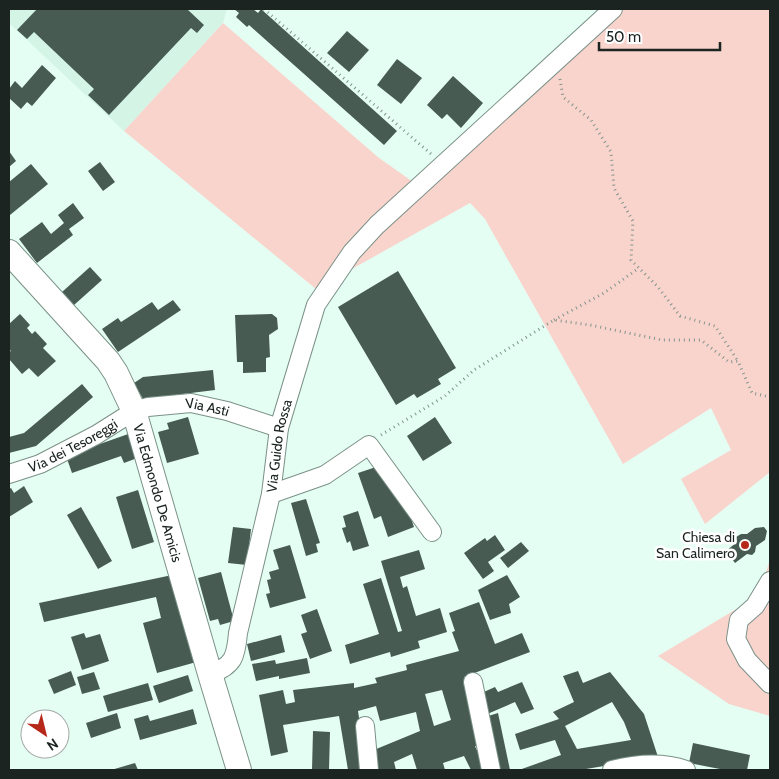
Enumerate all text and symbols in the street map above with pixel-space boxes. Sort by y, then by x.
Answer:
scale bar [599,20,720,52]
text: 50 m [606,28,641,46]
street label: Via Asti [185,394,232,420]
street label: Via Guido Rossa [262,397,296,493]
street label: Via dei Tesoreggi [26,415,121,476]
street label: Via Edmondo De Amicis [129,422,186,564]
place label: Chiesa di San Calimero [656,528,735,562]
marker: Chiesa di San Calimero [739,539,751,551]
north arrow [20,709,70,759]
text: N [43,734,62,755]

